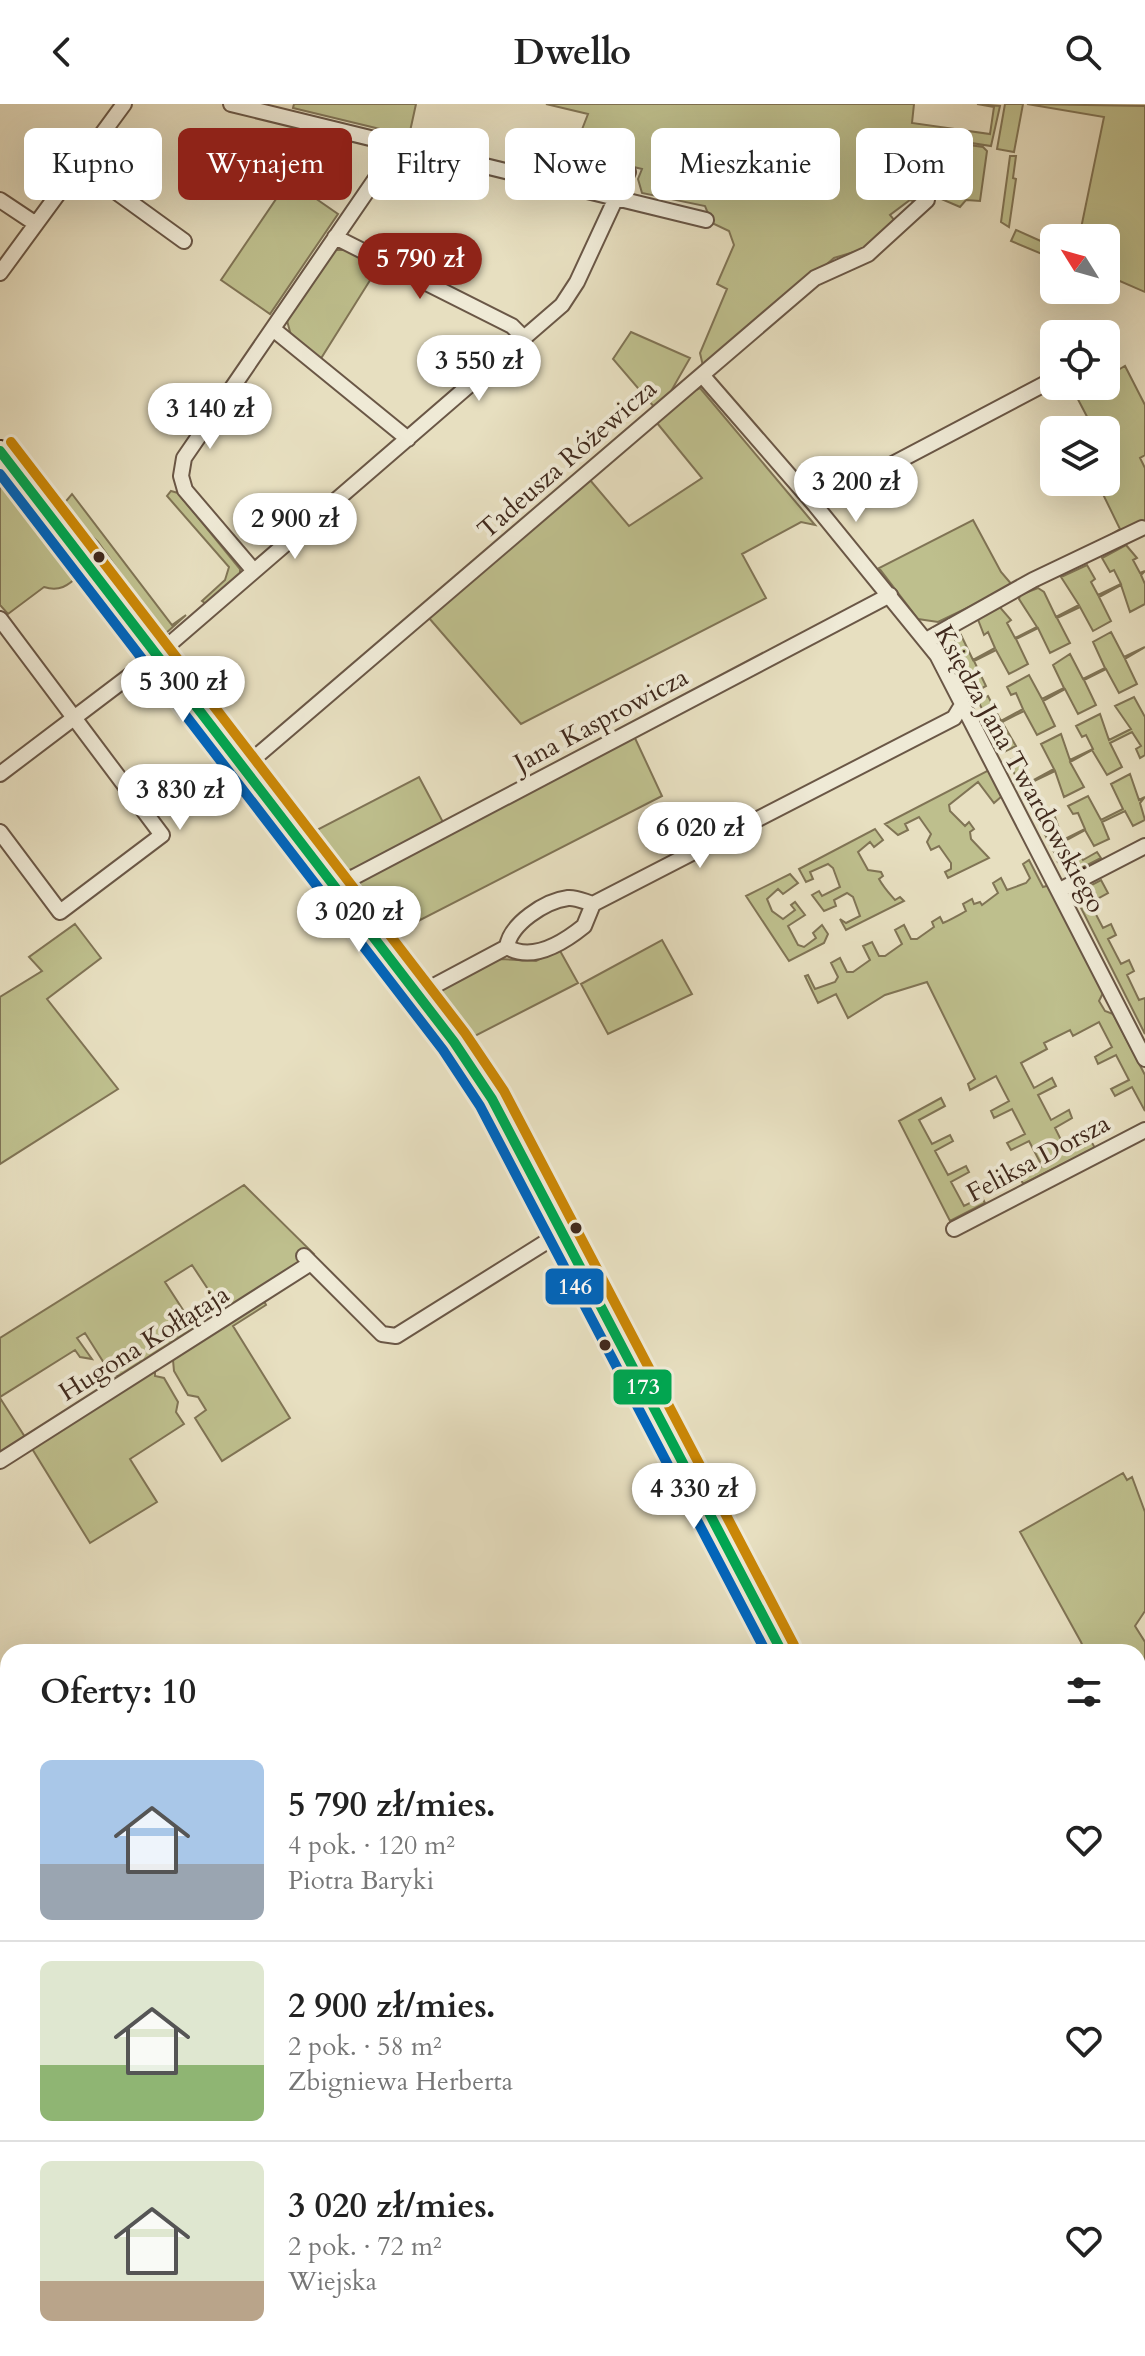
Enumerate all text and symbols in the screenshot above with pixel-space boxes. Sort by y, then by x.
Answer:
text: Dwello [514,28,631,77]
icon: back [40,30,84,74]
icon: search [1061,30,1105,74]
chip: Kupno [24,128,162,200]
chip: Wynajem [178,128,352,200]
chip: Filtry [368,128,489,200]
chip: Nowe [505,128,635,200]
chip: Mieszkanie [651,128,840,200]
chip: Dom [856,128,973,200]
north arrow [1040,224,1120,304]
map controls [1040,224,1120,496]
pin: 5 790 zł [337,233,503,301]
text: 5 790 zł [376,241,464,276]
button: locate [1040,320,1120,400]
pin: 3 550 zł [396,335,562,403]
text: 3 550 zł [435,343,523,378]
street label: Tadeusza Różewicza [470,371,664,547]
pin: 3 140 zł [127,383,293,451]
text: 3 140 zł [166,391,254,426]
button: layers [1040,416,1120,496]
pin: 3 200 zł [773,456,939,524]
text: 3 200 zł [812,464,900,499]
pin: 2 900 zł [212,493,378,561]
text: 2 900 zł [251,501,339,536]
unlabelled marker [91,549,107,565]
street label: Księdza Jana Twardowskiego [926,619,1114,919]
pin: 5 300 zł [100,656,266,724]
street label: Jana Kasprowicza [504,659,694,783]
text: 5 300 zł [139,664,227,699]
pin: 3 830 zł [97,764,263,832]
text: 3 830 zł [136,772,224,807]
pin: 6 020 zł [617,802,783,870]
text: 6 020 zł [656,810,744,845]
pin: 3 020 zł [276,886,442,954]
text: 3 020 zł [315,894,403,929]
street label: Feliksa Dorsza [960,1106,1116,1210]
unlabelled marker [568,1220,584,1236]
line badge: 146 [544,1267,605,1306]
text: 146 [558,1272,592,1302]
street label: Hugona Kołłątaja [52,1277,236,1409]
unlabelled marker [597,1337,613,1353]
line badge: 173 [612,1368,673,1406]
text: 173 [626,1372,660,1402]
pin: 4 330 zł [611,1463,777,1531]
text: 4 330 zł [650,1471,738,1506]
text: Oferty: 10 [40,1669,196,1715]
icon: filters [1062,1670,1106,1714]
text: 5 790 zł/mies. [288,1782,496,1828]
icon: home [104,1792,200,1888]
icon: heart [1062,1818,1106,1862]
text: 4 pok. · 120 m² [288,1828,455,1863]
text: Piotra Baryki [288,1863,434,1898]
text: 2 900 zł/mies. [288,1983,496,2029]
icon: home [104,1993,200,2089]
icon: heart [1062,2019,1106,2063]
text: 2 pok. · 58 m² [288,2029,442,2064]
text: Zbigniewa Herberta [288,2064,513,2099]
text: 3 020 zł/mies. [288,2183,496,2229]
icon: home [104,2193,200,2289]
icon: heart [1062,2219,1106,2263]
text: 2 pok. · 72 m² [288,2229,442,2264]
text: Wiejska [288,2264,377,2299]

